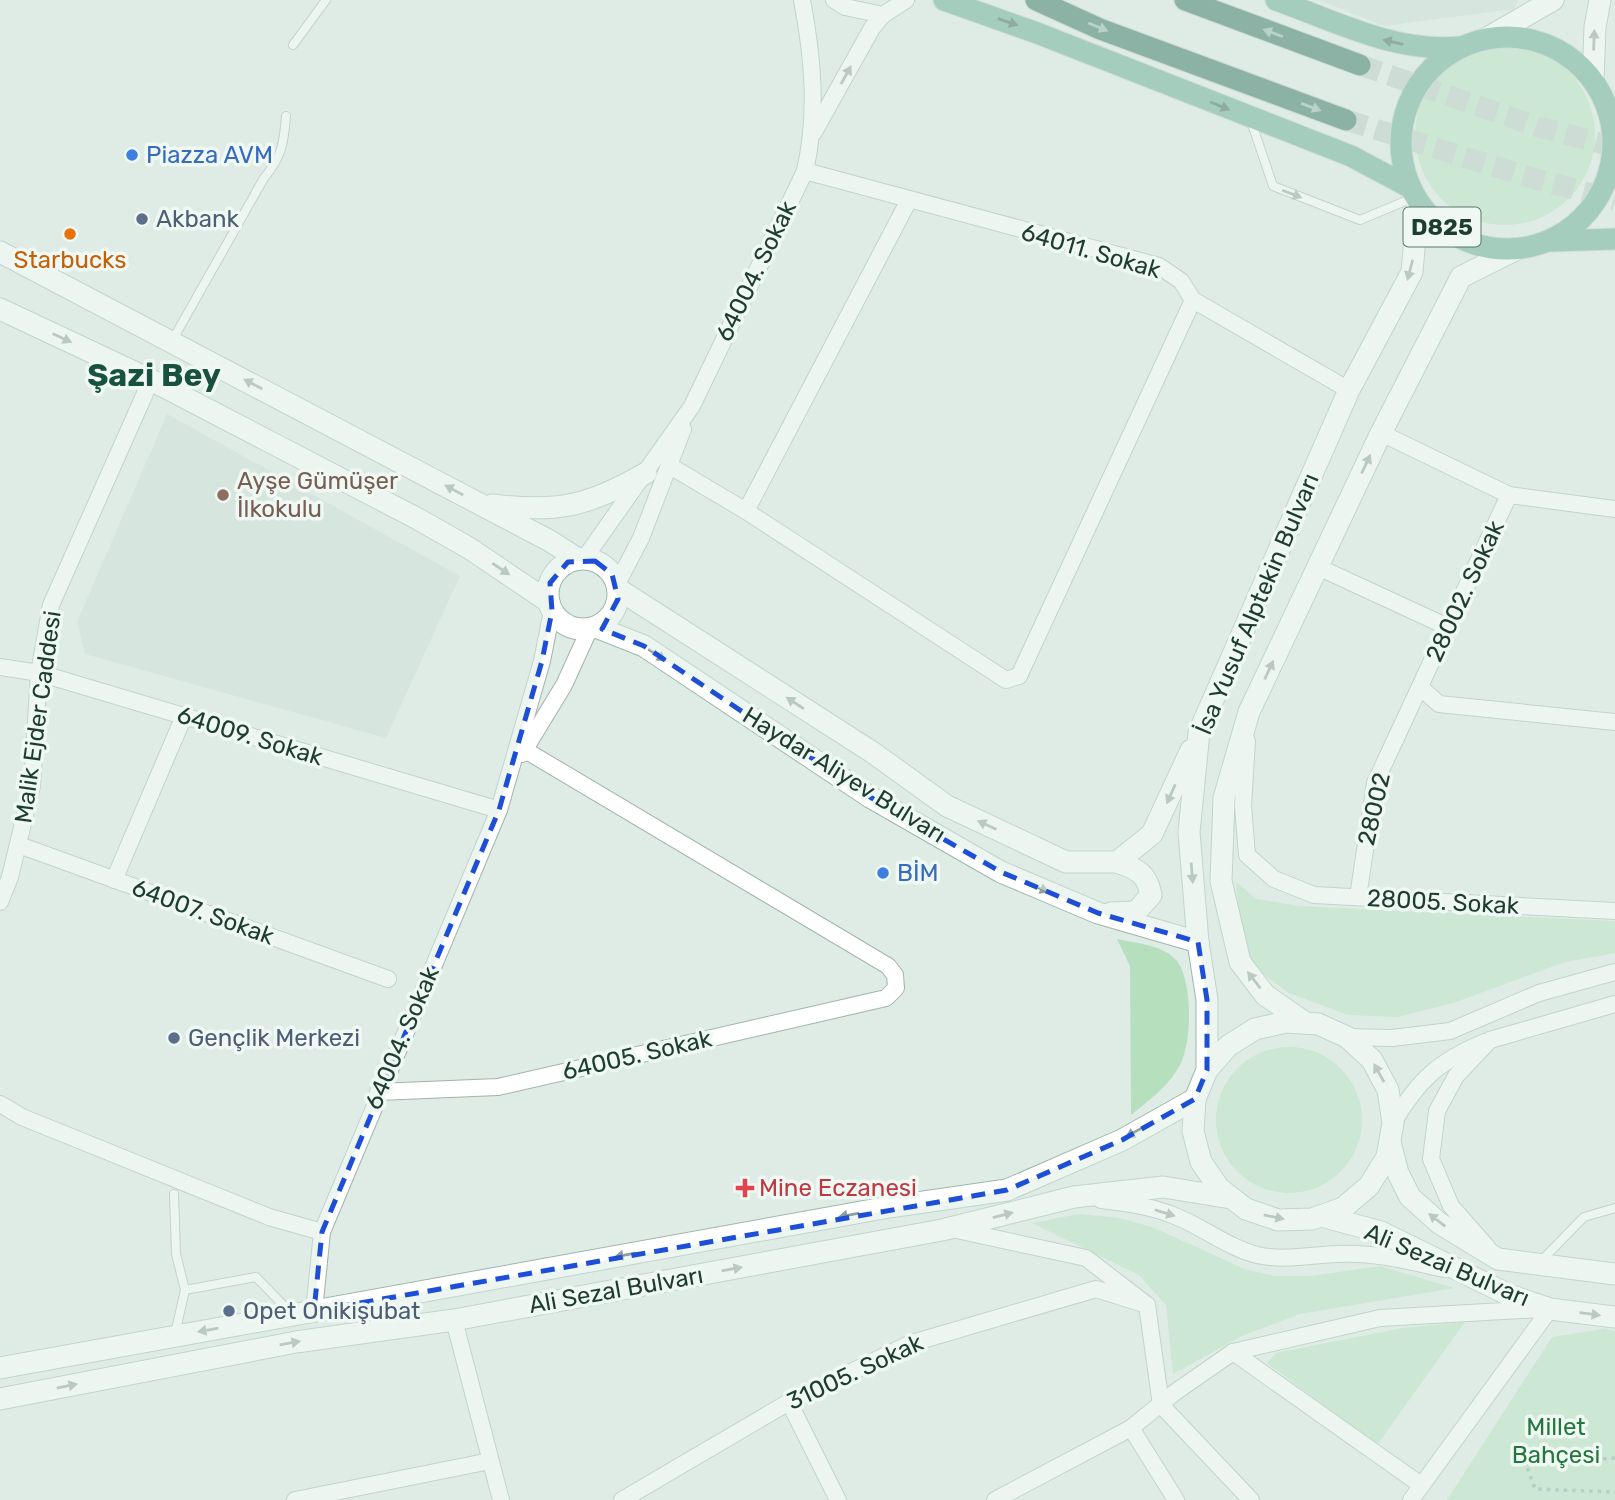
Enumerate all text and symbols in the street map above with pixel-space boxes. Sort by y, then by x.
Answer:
one-way arrow [998,17,1019,28]
one-way arrow [1088,22,1109,33]
one-way arrow [1262,27,1283,38]
one-way arrow [1589,28,1600,50]
one-way arrow [1382,36,1404,47]
one-way arrow [840,65,852,85]
one-way arrow [1209,100,1230,111]
one-way arrow [1301,102,1322,113]
place label: Piazza AVM [146,141,273,169]
marker: Piazza AVM [124,147,140,163]
one-way arrow [1282,188,1303,199]
street label: 64004. Sokak [710,196,802,346]
place label: Akbank [156,205,240,233]
road number: D825 [1404,208,1480,246]
marker: Akbank [134,211,150,227]
street label: 64011. Sokak [1018,218,1164,284]
marker: Starbucks [62,226,78,242]
place label: Starbucks [13,246,127,274]
one-way arrow [1404,259,1415,281]
one-way arrow [52,332,72,344]
district label: Şazi Bey [87,356,221,394]
one-way arrow [243,379,263,390]
one-way arrow [1360,454,1372,474]
place label: Ayşe Gümüşer İlkokulu [237,467,398,523]
street label: İsa Yusuf Alptekin Bulvarı [1189,469,1325,739]
one-way arrow [444,485,464,496]
marker: Ayşe Gümüşer İlkokulu [215,487,231,503]
street label: 28002. Sokak [1420,516,1510,666]
one-way arrow [491,563,511,576]
street label: Malik Ejder Caddesi [9,609,67,825]
one-way arrow [648,648,667,661]
one-way arrow [1263,660,1275,680]
one-way arrow [786,697,805,710]
street label: 64009. Sokak [174,701,327,772]
street label: Haydar Aliyev Bulvarı [737,701,951,849]
street label: 28002 [1352,770,1396,848]
one-way arrow [1165,784,1176,805]
one-way arrow [977,819,997,831]
place label: BİM [897,859,939,887]
one-way arrow [1187,863,1198,885]
marker: BİM [875,865,891,881]
street label: 64007. Sokak [128,873,278,951]
one-way arrow [1029,883,1050,894]
street label: 28005. Sokak [1366,884,1520,920]
street label: 64004. Sokak [359,962,445,1114]
one-way arrow [1247,971,1261,989]
place label: Gençlik Merkezi [188,1024,360,1052]
street label: 64005. Sokak [560,1024,715,1086]
marker: Gençlik Merkezi [166,1030,182,1046]
one-way arrow [1373,1063,1385,1083]
one-way arrow [1126,1126,1145,1138]
place label: Mine Eczanesi [759,1174,917,1202]
marker: Mine Eczanesi [737,1180,753,1196]
one-way arrow [992,1209,1014,1220]
one-way arrow [1155,1209,1176,1219]
one-way arrow [838,1210,860,1221]
one-way arrow [1263,1212,1285,1223]
one-way arrow [1428,1213,1446,1228]
street label: Ali Sezai Bulvarı [1360,1218,1534,1312]
one-way arrow [614,1250,636,1261]
street label: Ali Sezal Bulvarı [527,1261,705,1319]
one-way arrow [721,1263,743,1274]
place label: Opet Onikişubat [243,1297,420,1325]
marker: Opet Onikişubat [221,1303,237,1319]
one-way arrow [1580,1309,1602,1320]
one-way arrow [197,1324,219,1335]
street label: 31005. Sokak [782,1328,928,1416]
one-way arrow [279,1337,301,1348]
one-way arrow [56,1381,78,1392]
park label: Millet Bahçesi [1512,1413,1600,1469]

